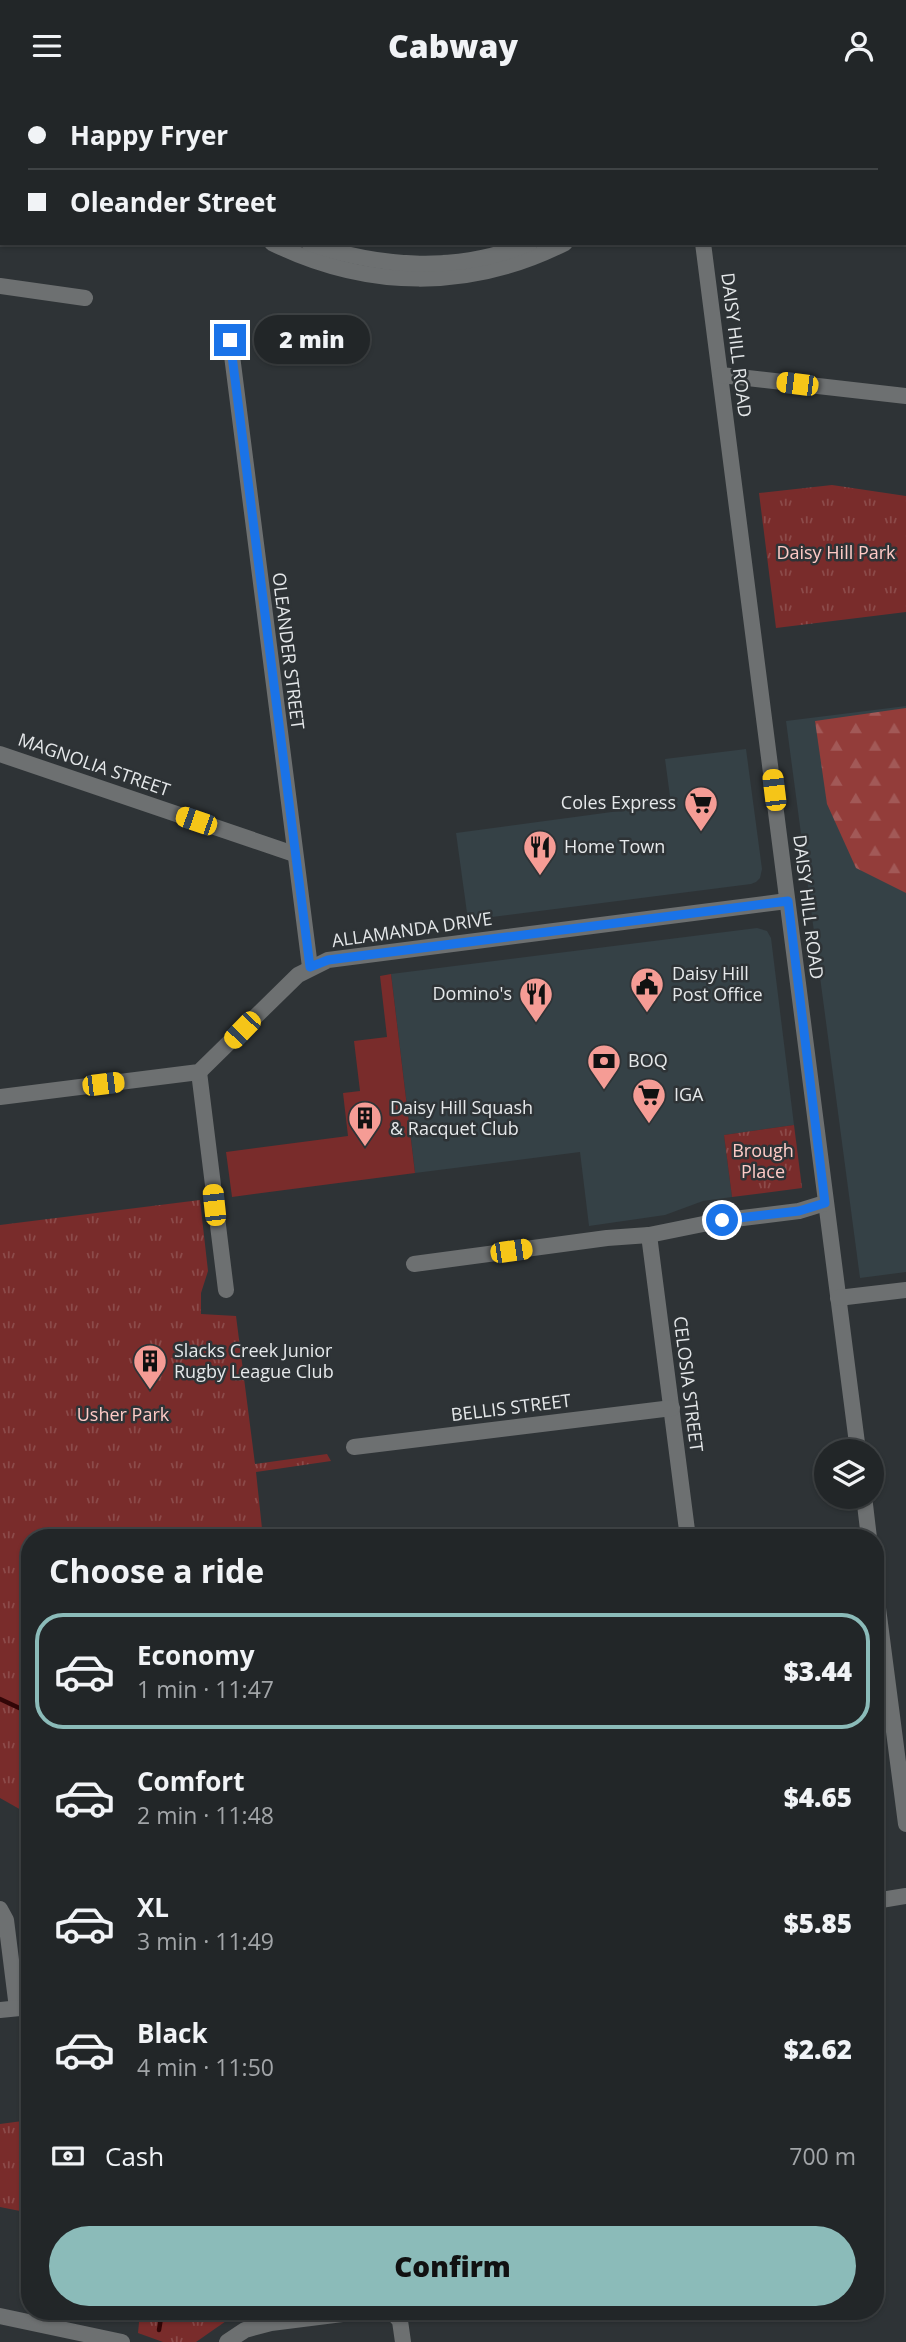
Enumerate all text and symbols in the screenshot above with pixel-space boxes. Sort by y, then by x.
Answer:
text: Cabway [388,24,518,67]
icon: menu [28,27,66,65]
icon: person [840,27,878,65]
text: Happy Fryer [70,117,228,153]
text: Oleander Street [70,184,277,220]
street label: DAISY HILL ROAD [716,271,758,419]
callout: 2 min [254,315,370,365]
text: 2 min [279,323,345,355]
route end [214,324,246,356]
car [775,371,820,397]
park label: Daisy Hill Park [776,540,896,564]
street label: OLEANDER STREET [267,571,311,731]
street label: MAGNOLIA STREET [15,727,174,801]
car [762,768,787,812]
supermarket icon: Coles Express [682,784,720,833]
place label: Coles Express [561,790,676,814]
car [173,804,220,838]
restaurant icon: Home Town [521,828,559,877]
street label: DAISY HILL ROAD [788,833,830,981]
place label: Home Town [564,834,665,858]
street label: ALLAMANDA DRIVE [330,906,494,952]
place label: Daisy Hill Post Office [672,961,763,1006]
public building icon: Daisy Hill Post Office [628,965,666,1014]
restaurant icon: Domino's [517,975,555,1024]
place label: Domino's [433,981,512,1005]
car [220,1008,265,1052]
bank icon: BOQ [585,1042,623,1091]
place label: BOQ [628,1048,668,1072]
car [81,1071,126,1097]
supermarket icon: IGA [630,1076,668,1125]
place label: IGA [674,1082,704,1106]
place label: Daisy Hill Squash & Racquet Club [390,1095,533,1140]
building icon: Daisy Hill Squash & Racquet Club [346,1099,384,1148]
park label: Brough Place [732,1138,794,1183]
car [202,1183,227,1227]
route start [706,1204,738,1236]
car [489,1238,534,1264]
street label: CELOSIA STREET [669,1315,709,1453]
place label: Slacks Creek Junior Rugby League Club [174,1338,334,1383]
building icon: Slacks Creek Junior Rugby League Club [131,1342,169,1391]
street label: BELLIS STREET [449,1388,572,1426]
park label: Usher Park [77,1402,170,1426]
map controls [814,1439,884,1509]
button: layers [814,1439,884,1509]
text: Choose a ride [49,1549,264,1592]
text: Economy [137,1637,255,1673]
icon: car [53,1640,116,1703]
text: $3.44 [784,1653,852,1689]
text: 1 min · 11:47 [137,1673,274,1705]
text: Comfort [137,1763,244,1799]
icon: car [53,1766,116,1829]
text: $4.65 [784,1779,852,1815]
text: 2 min · 11:48 [137,1799,274,1831]
text: XL [137,1889,169,1925]
icon: car [53,1892,116,1955]
text: $5.85 [784,1905,852,1941]
text: 3 min · 11:49 [137,1925,274,1957]
text: Black [137,2015,208,2051]
icon: car [53,2018,116,2081]
text: $2.62 [784,2031,852,2067]
text: 4 min · 11:50 [137,2051,274,2083]
icon: cash [49,2137,87,2175]
text: Cash [105,2138,164,2174]
text: 700 m [789,2140,856,2172]
button: Confirm [49,2226,856,2306]

